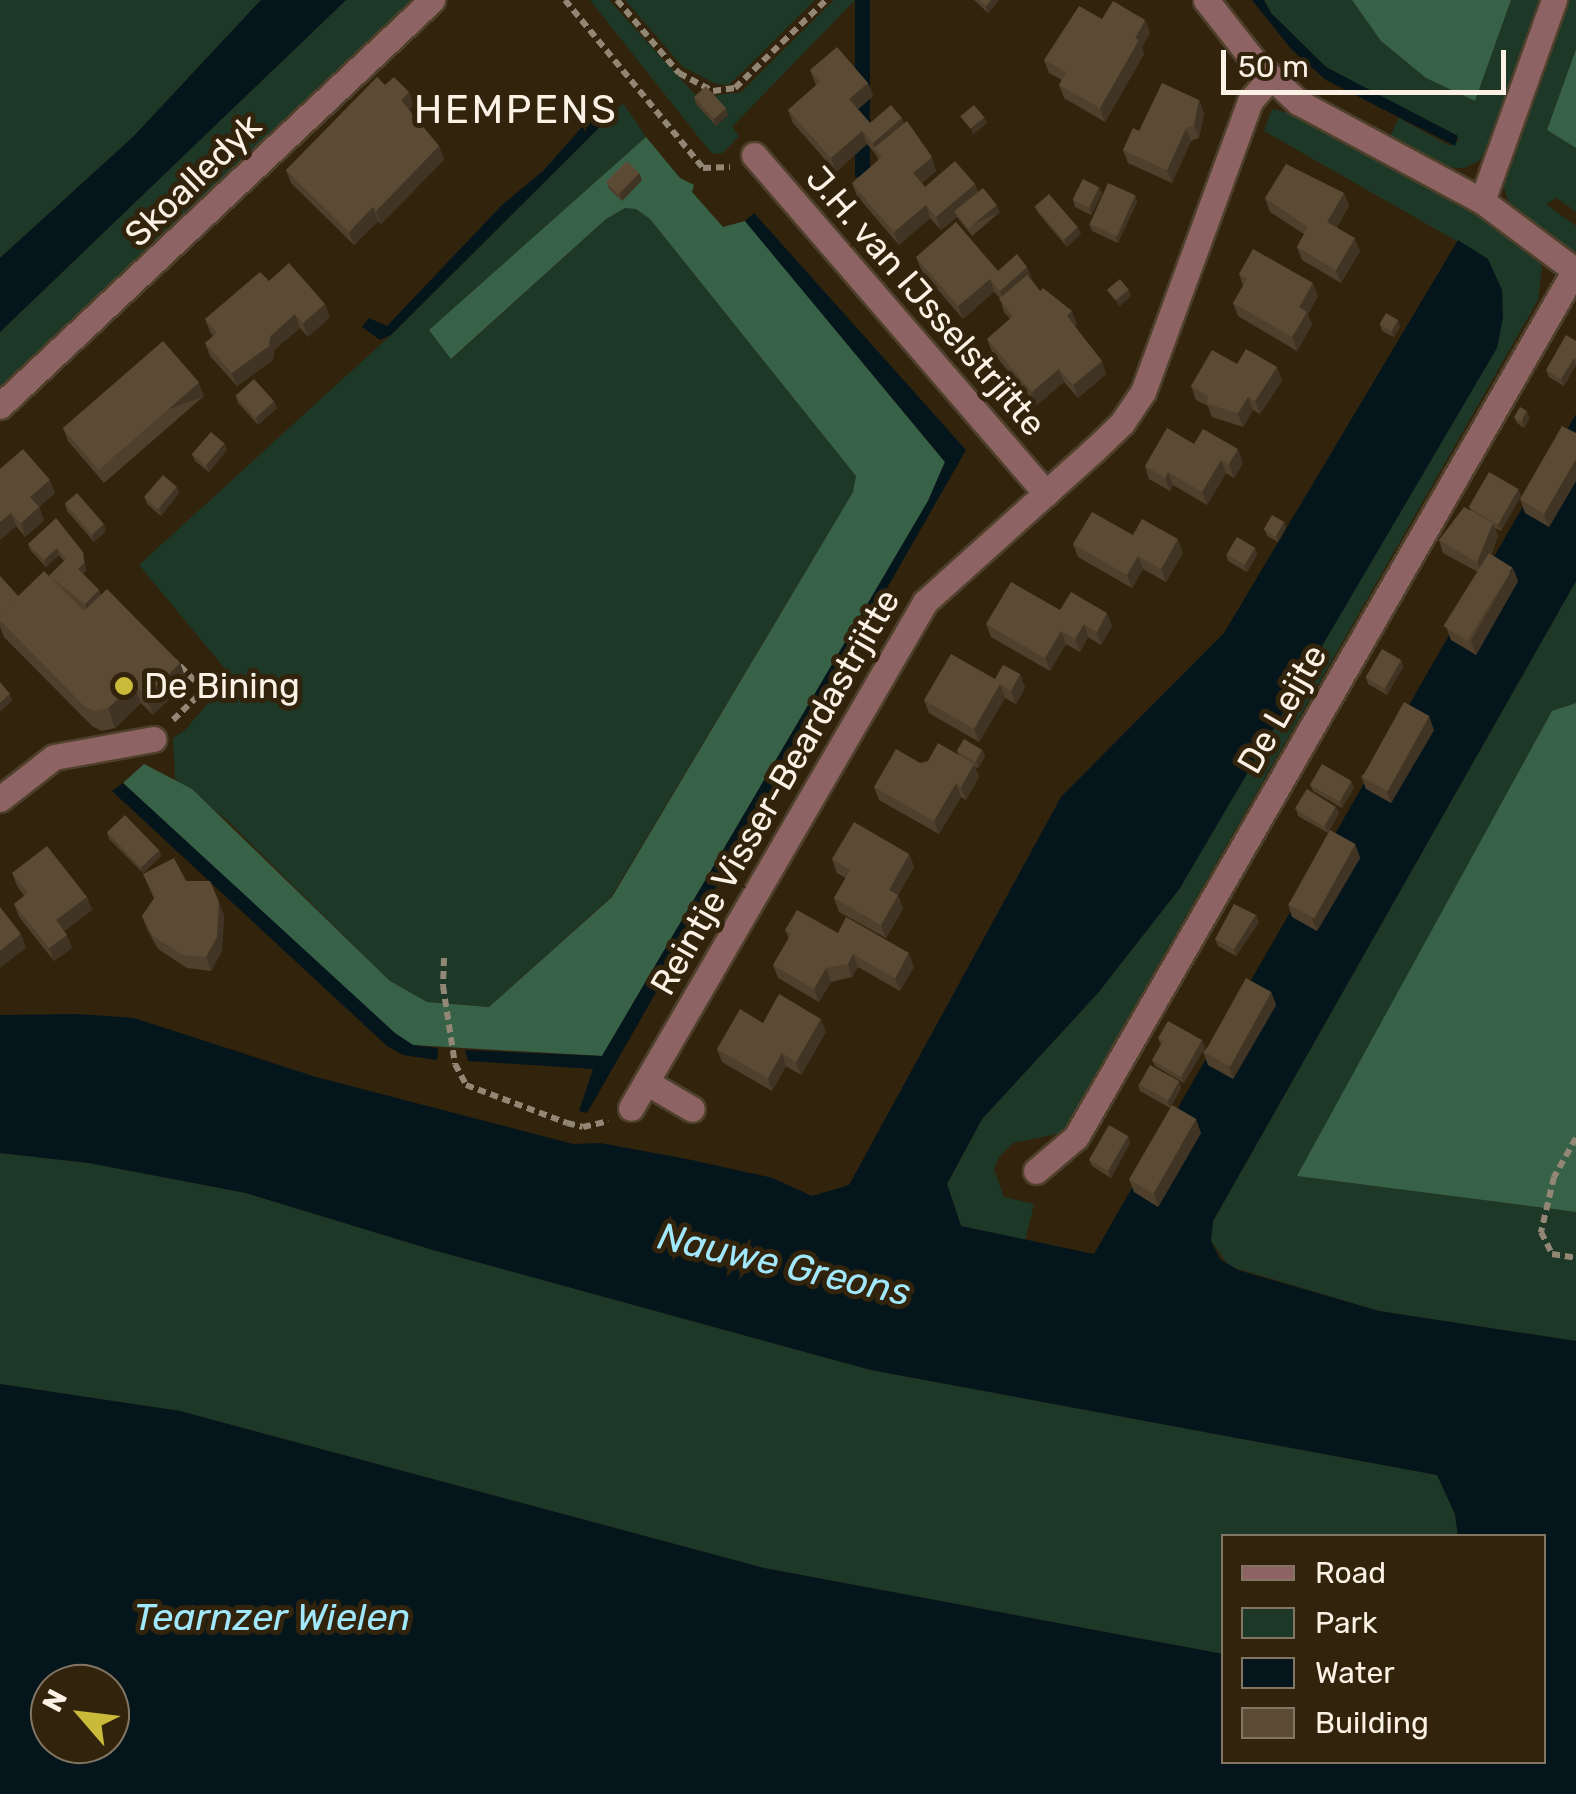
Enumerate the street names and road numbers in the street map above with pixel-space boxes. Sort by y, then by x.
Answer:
street label: Skoalledyk [116,105,270,255]
street label: J.H. van IJsselstrjitte [797,157,1055,445]
street label: Reintje Visser-Beardastrjitte [641,581,909,1003]
street label: De Leijte [1228,637,1336,781]

